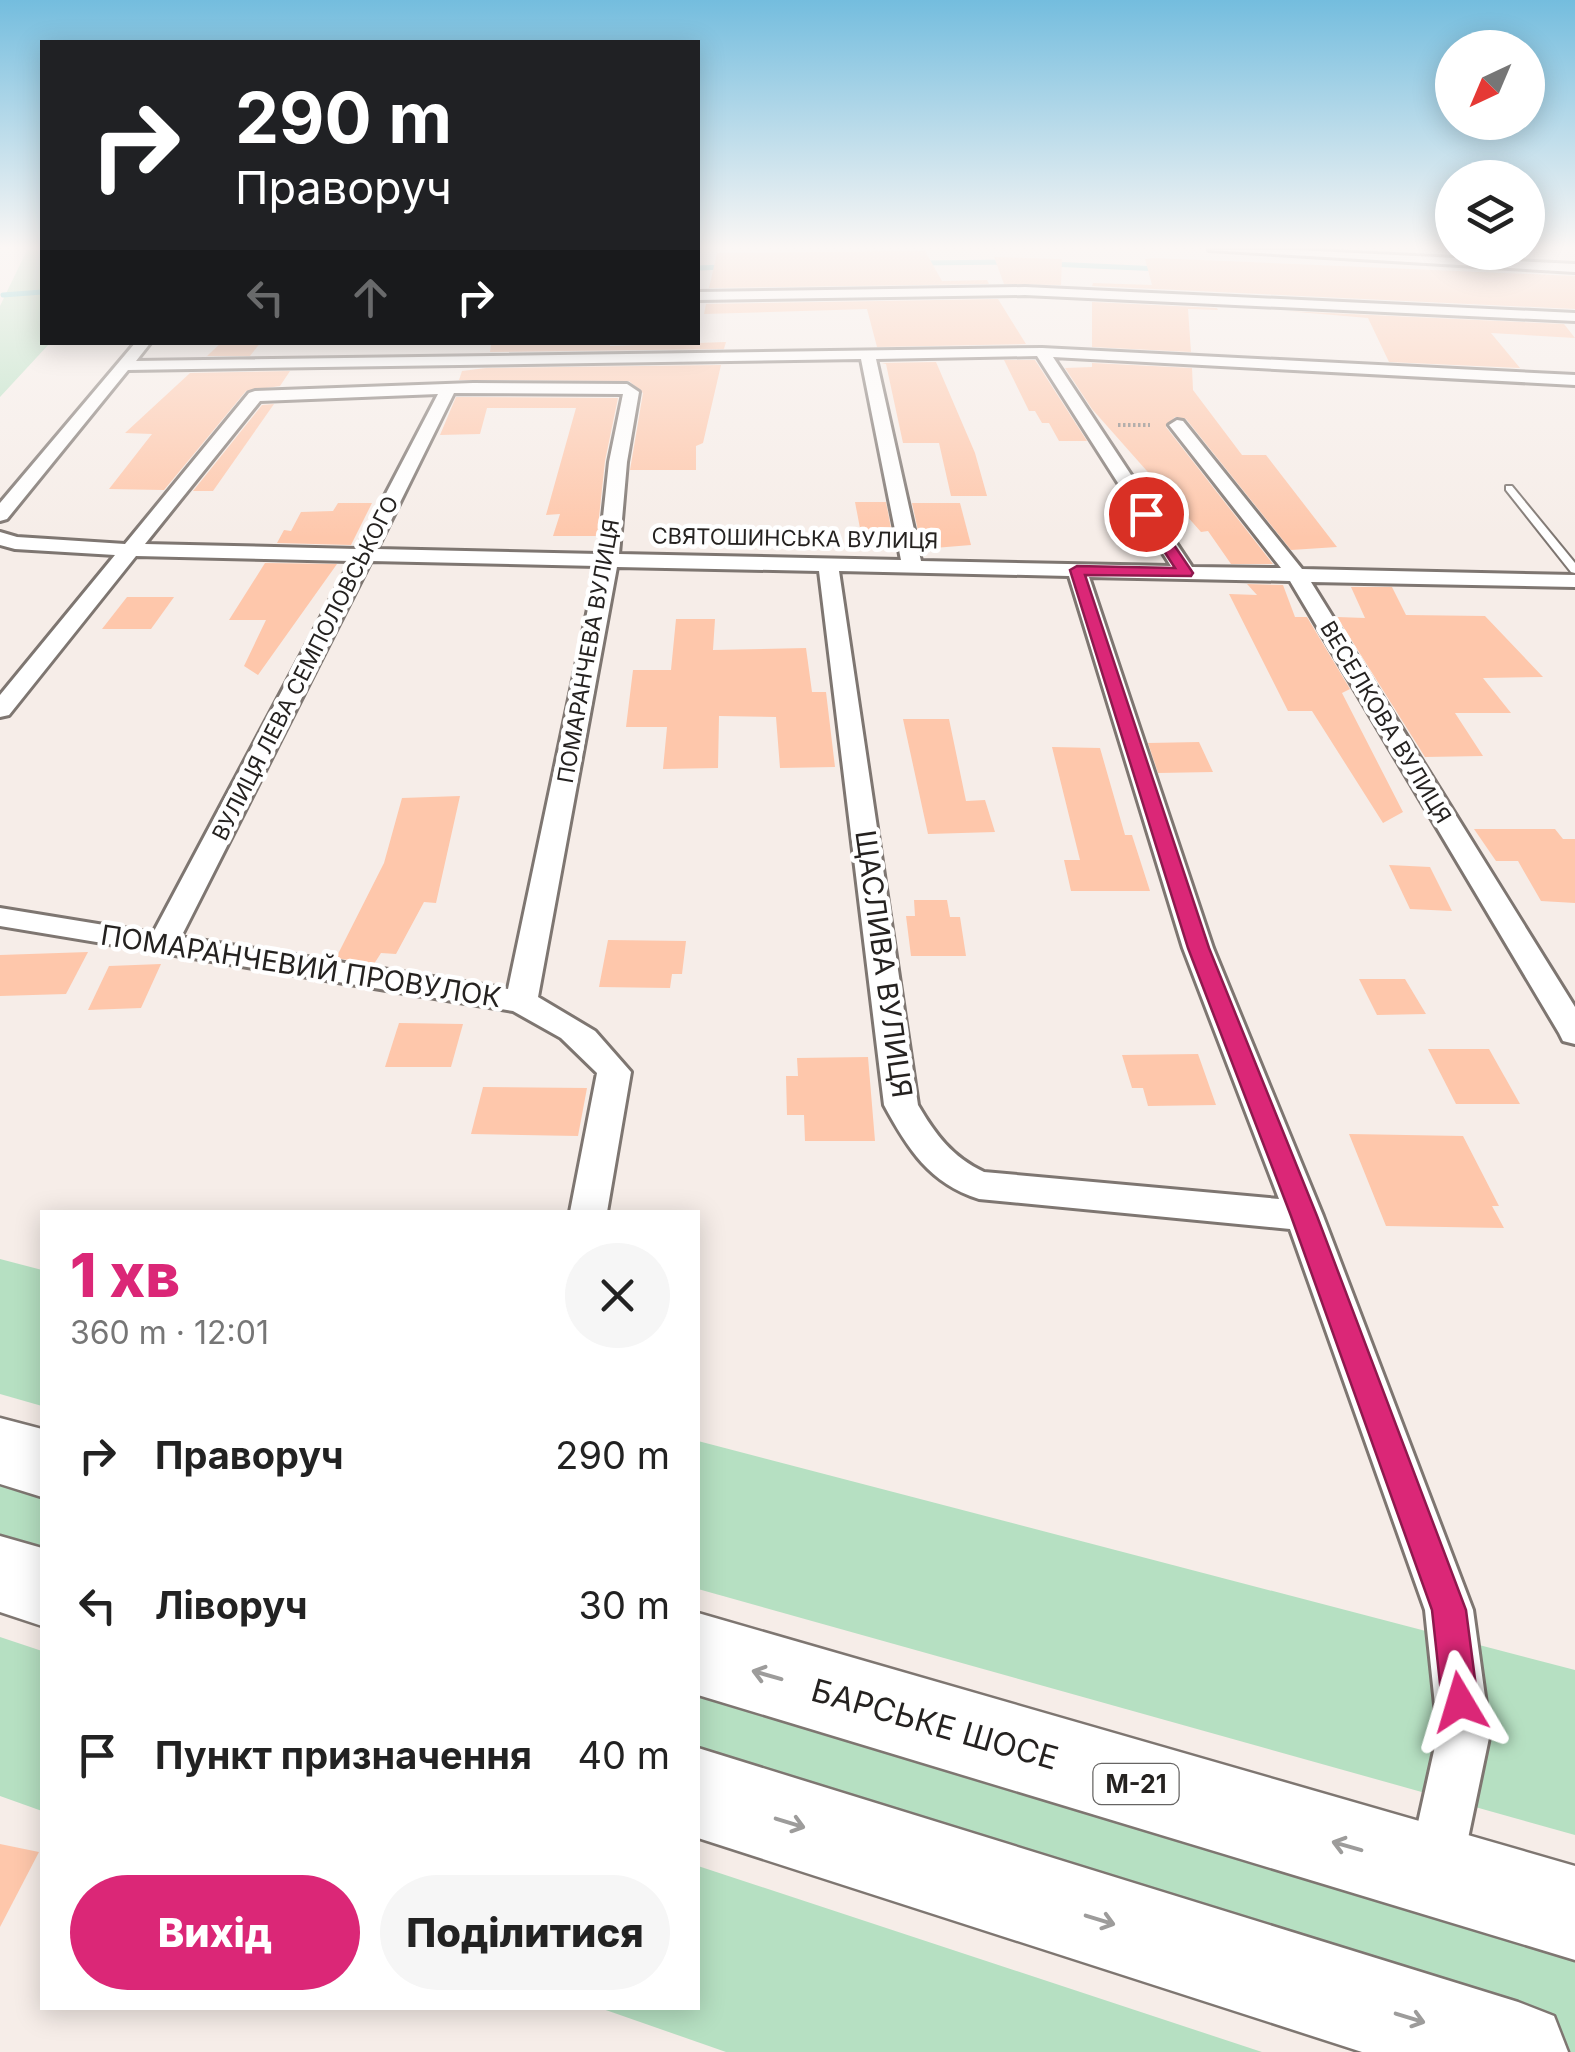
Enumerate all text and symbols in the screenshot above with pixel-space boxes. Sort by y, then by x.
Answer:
north arrow [1435,30,1545,140]
map controls [1435,30,1545,270]
text: 290 m [235,75,452,160]
icon: right [70,80,200,210]
text: Праворуч [235,160,452,215]
button: layers [1435,160,1545,270]
icon: left [238,270,293,325]
icon: ahead [343,270,398,325]
icon: right [448,270,503,325]
pin [1104,472,1189,557]
icon: arrive [1119,487,1174,542]
street label: ВУЛИЦЯ ЛЕВА СЕМПОЛОВСЬКОГО [206,491,404,845]
street label: ПОМАРАНЧЕВА ВУЛИЦЯ [552,517,624,785]
street label: СВЯТОШИНСЬКА ВУЛИЦЯ [651,522,939,554]
street label: ВЕСЕЛКОВА ВУЛИЦЯ [1315,616,1457,828]
street label: ЩАСЛИВА ВУЛИЦЯ [848,828,920,1100]
street label: ПОМАРАНЧЕВИЙ ПРОВУЛОК [98,917,504,1014]
text: 1 хв [70,1239,180,1311]
button: close [565,1243,670,1348]
text: 360 m · 12:01 [70,1313,269,1352]
icon: right [70,1428,125,1483]
text: Праворуч [155,1432,344,1478]
text: 290 m [555,1432,670,1478]
icon: left [70,1578,125,1633]
text: Ліворуч [155,1582,308,1628]
text: 30 m [579,1582,670,1628]
position arrow [1408,1650,1512,1754]
one-way arrow [752,1665,783,1683]
street label: БАРСЬКЕ ШОСЕ [807,1670,1063,1778]
icon: arrive [70,1728,125,1783]
text: Пункт призначення [155,1732,532,1778]
text: 40 m [578,1732,670,1778]
road number: М-21 [1094,1764,1178,1804]
one-way arrow [774,1815,806,1833]
one-way arrow [1332,1836,1363,1854]
button: Вихід [70,1875,360,1990]
button: Поділитися [380,1875,670,1990]
one-way arrow [1084,1913,1116,1931]
one-way arrow [1394,2010,1426,2028]

